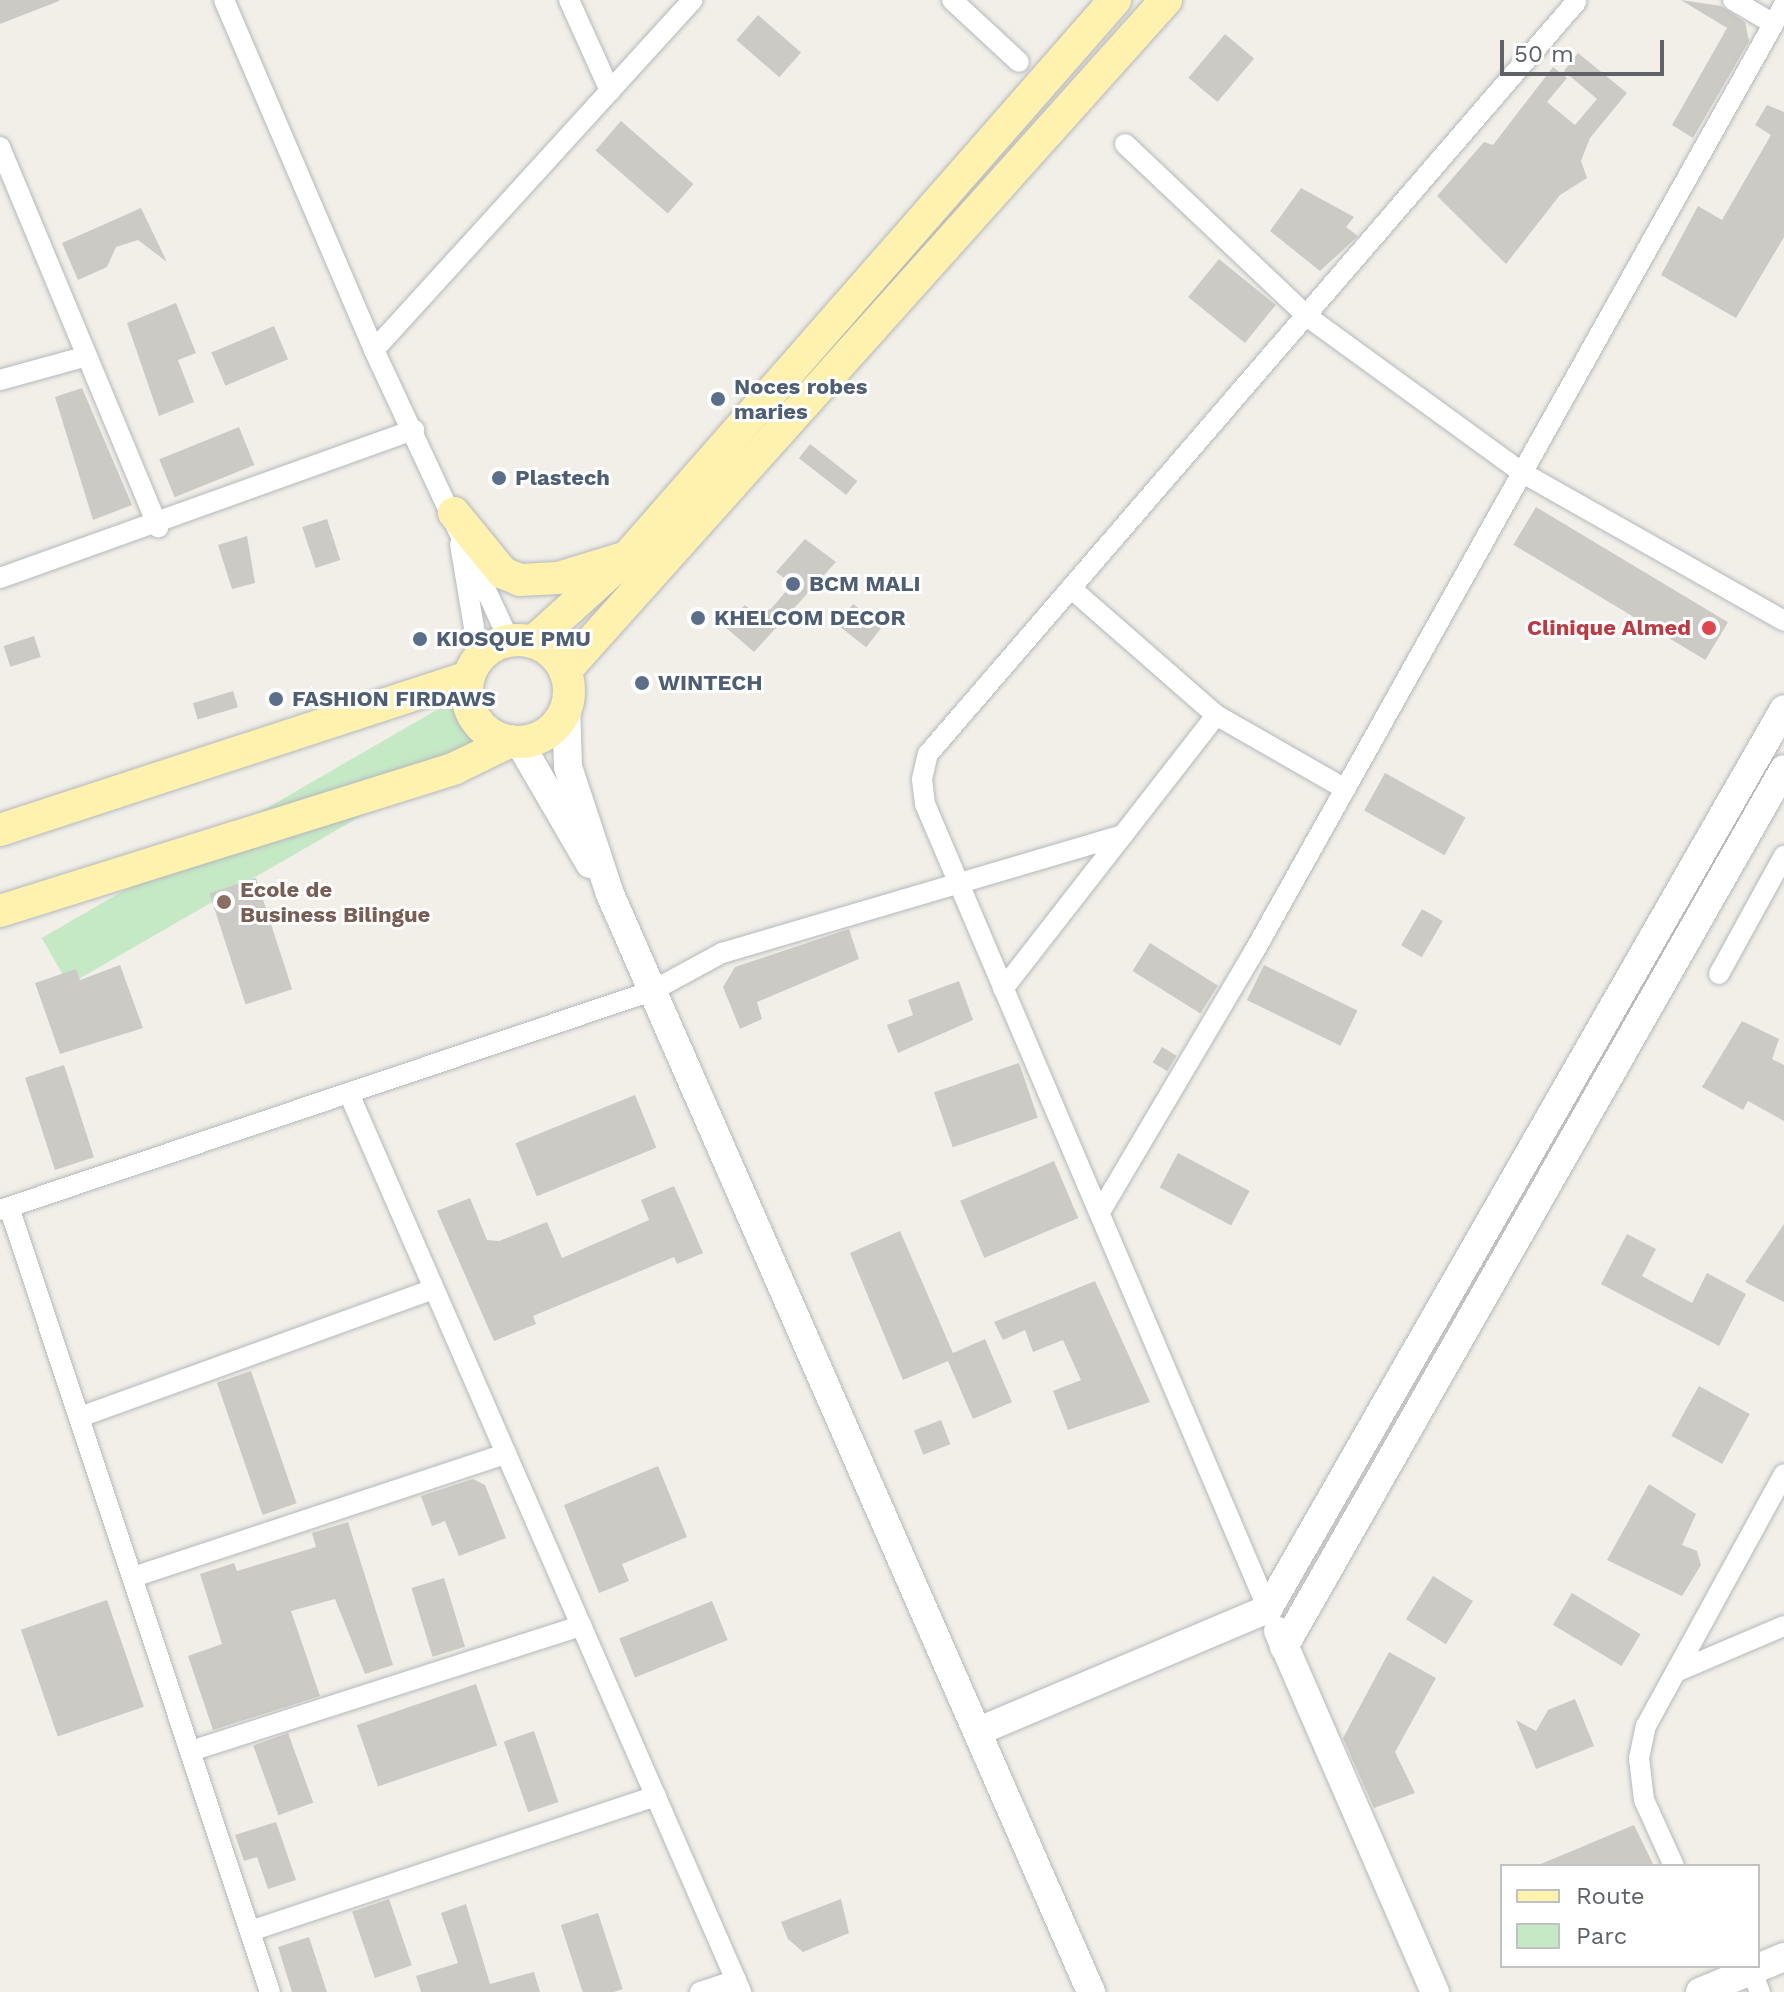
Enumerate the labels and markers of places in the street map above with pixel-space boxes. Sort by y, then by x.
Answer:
place label: Noces robes maries [734,373,867,424]
marker: Noces robes maries [709,390,727,408]
place label: Plastech [515,465,610,491]
marker: Plastech [490,469,508,487]
place label: BCM MALI [809,571,920,597]
marker: BCM MALI [784,575,802,593]
place label: KHELCOM DECOR [714,605,906,631]
marker: KHELCOM DECOR [689,609,707,627]
place label: Clinique Almed [1527,615,1691,641]
marker: Clinique Almed [1698,617,1720,639]
place label: KIOSQUE PMU [436,626,591,652]
marker: KIOSQUE PMU [411,630,429,648]
place label: WINTECH [658,670,763,696]
marker: WINTECH [633,674,651,692]
place label: FASHION FIRDAWS [292,686,496,712]
marker: FASHION FIRDAWS [267,690,285,708]
place label: Ecole de Business Bilingue [240,876,430,928]
marker: Ecole de Business Bilingue [215,893,233,911]

